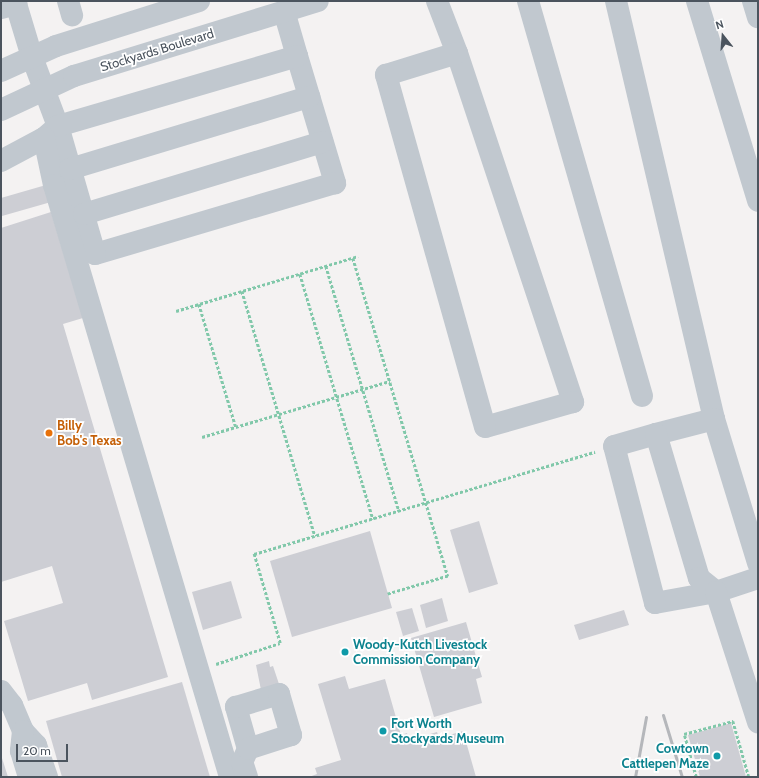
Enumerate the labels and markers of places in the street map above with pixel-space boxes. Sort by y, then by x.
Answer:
place label: Billy Bob's Texas [57,418,122,449]
marker: Billy Bob's Texas [44,428,54,438]
place label: Woody-Kutch Livestock Commission Company [353,637,487,668]
marker: Woody-Kutch Livestock Commission Company [340,647,350,657]
place label: Fort Worth Stockyards Museum [391,716,504,747]
marker: Fort Worth Stockyards Museum [378,726,388,736]
place label: Cowtown Cattlepen Maze [622,741,709,772]
marker: Cowtown Cattlepen Maze [712,751,722,761]

